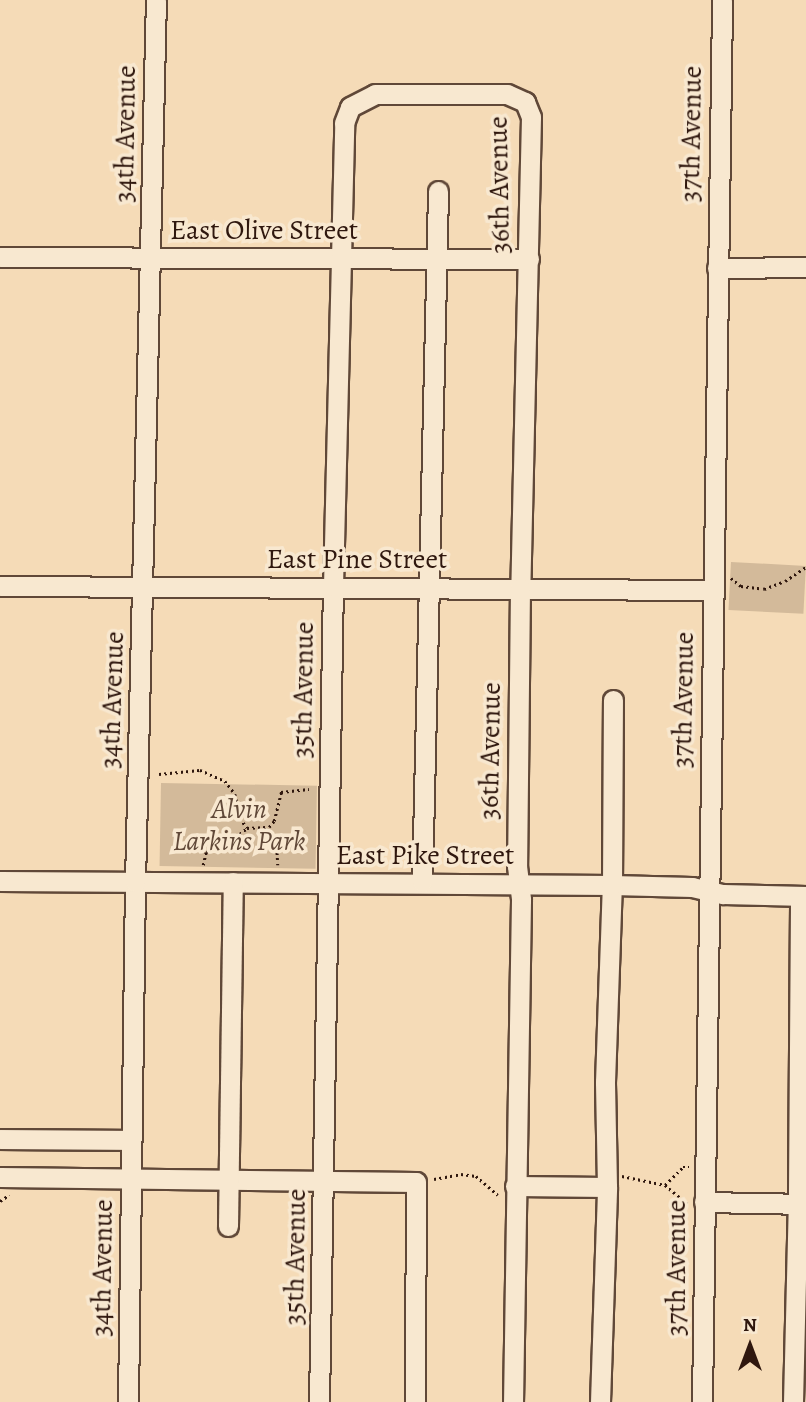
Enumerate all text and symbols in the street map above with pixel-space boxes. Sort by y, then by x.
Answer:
street label: 34th Avenue [107,65,143,203]
street label: 37th Avenue [673,65,709,203]
street label: 36th Avenue [481,116,517,254]
street label: East Olive Street [170,213,358,247]
street label: East Pine Street [267,542,447,576]
street label: 35th Avenue [285,621,321,759]
street label: 34th Avenue [93,631,131,769]
street label: 37th Avenue [665,631,701,769]
street label: 36th Avenue [472,682,508,820]
park label: Alvin Larkins Park [173,792,305,858]
street label: East Pike Street [336,838,514,872]
street label: 35th Avenue [277,1188,313,1326]
street label: 34th Avenue [84,1199,120,1337]
street label: 37th Avenue [659,1200,693,1336]
north arrow [715,1311,785,1381]
text: N [743,1312,757,1338]

